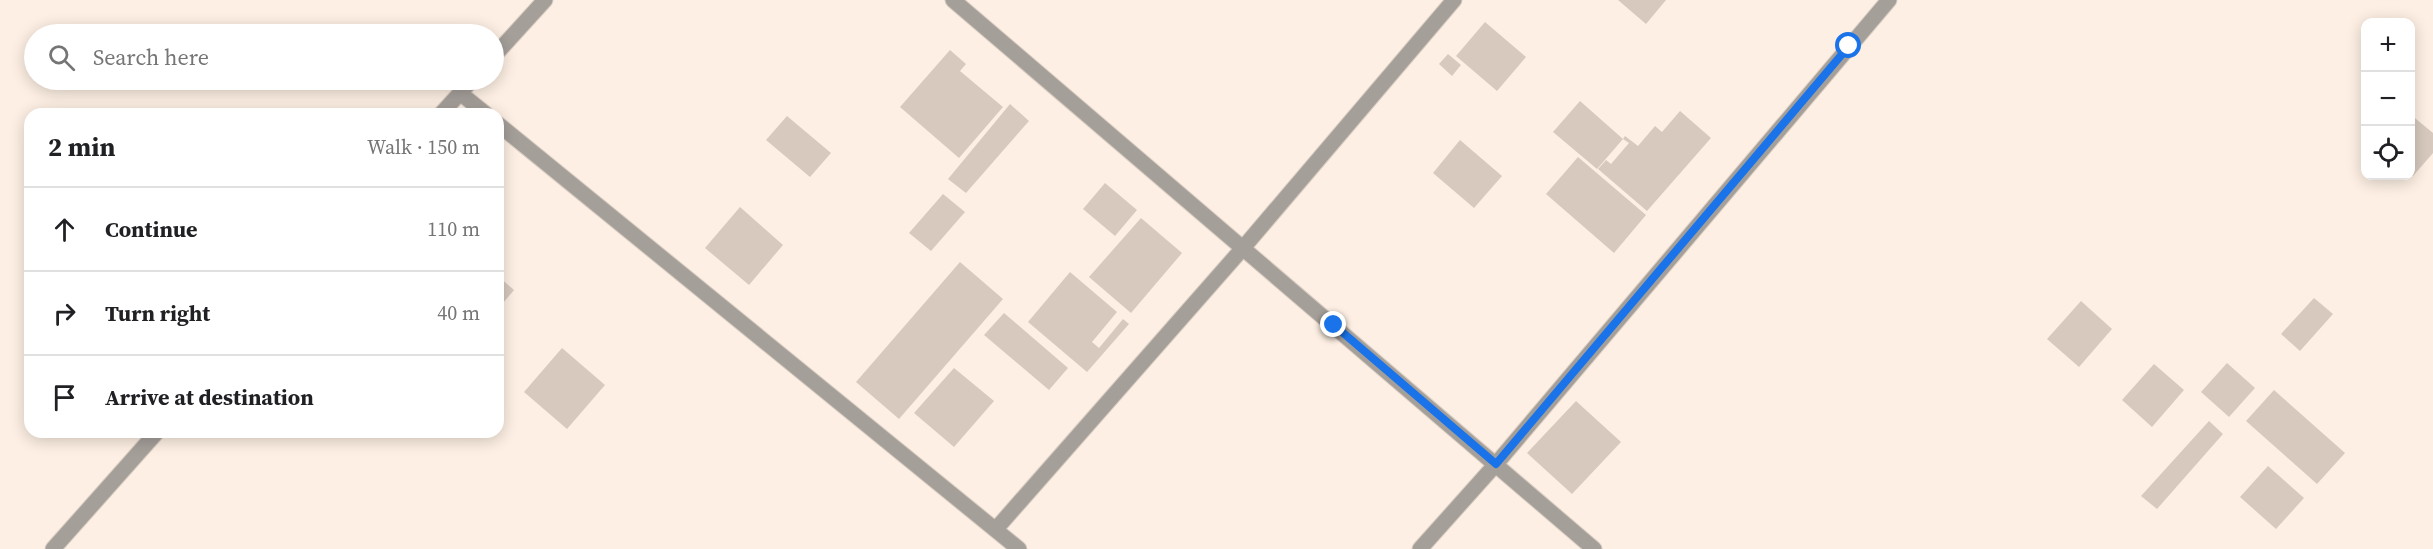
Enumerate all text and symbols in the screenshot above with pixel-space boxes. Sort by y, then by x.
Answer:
map controls [2361,18,2415,180]
button: + [2361,18,2415,72]
search box [24,24,504,90]
route start [1835,32,1861,58]
icon: search [45,41,78,74]
text: Search here [93,42,209,72]
button: − [2361,72,2415,126]
button: locate [2361,126,2415,180]
text: 2 min [48,129,115,165]
text: Walk · 150 m [367,133,480,161]
icon: ahead [48,213,81,246]
text: Continue [105,214,198,244]
text: 110 m [427,215,480,243]
icon: right [48,297,81,330]
text: Turn right [105,298,210,328]
text: 40 m [437,299,480,327]
route end [1320,311,1346,337]
icon: arrive [48,381,81,414]
text: Arrive at destination [105,382,314,412]

